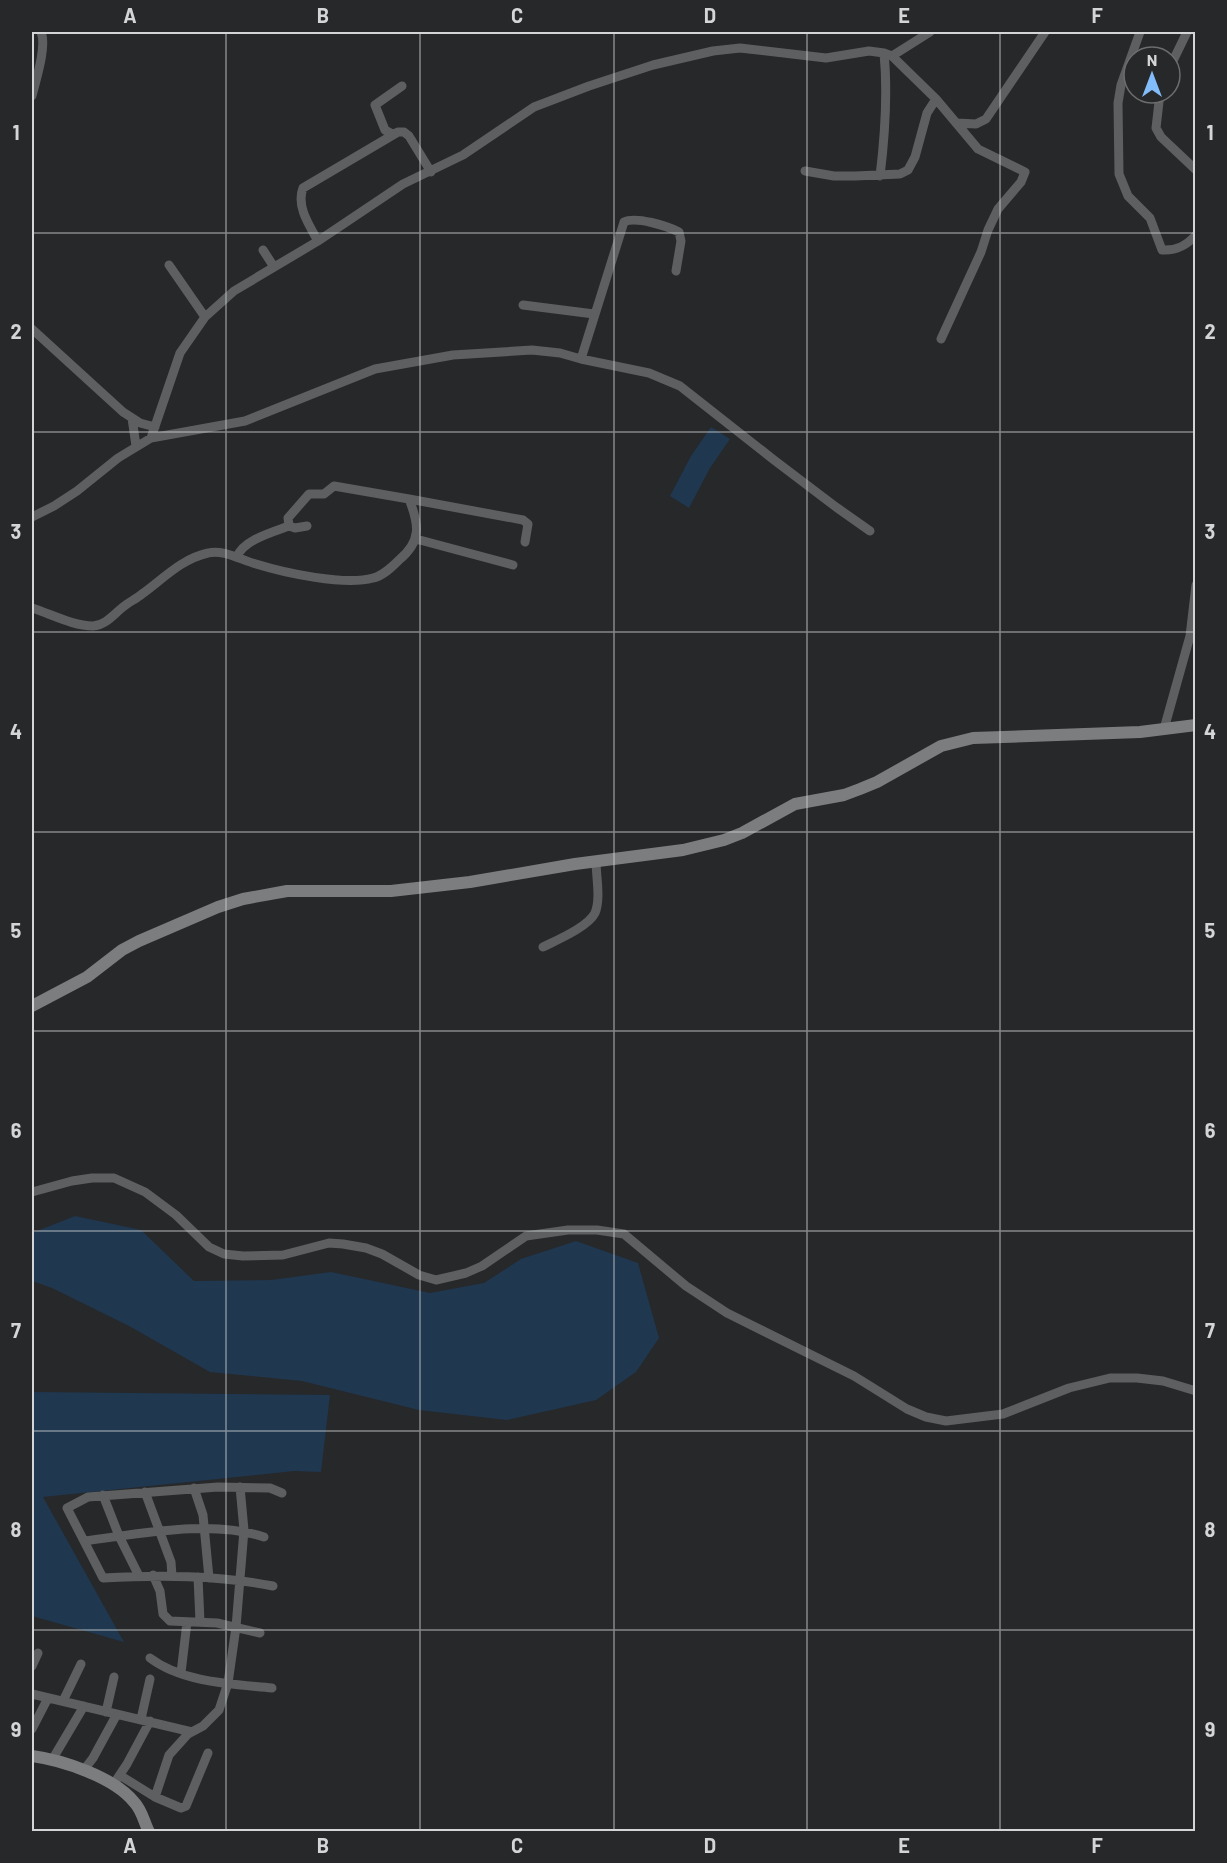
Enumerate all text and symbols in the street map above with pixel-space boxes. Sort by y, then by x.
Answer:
text: A [123,3,137,27]
text: B [317,3,329,27]
text: C [511,3,523,27]
text: D [704,3,716,27]
text: E [898,3,910,27]
text: F [1091,3,1103,27]
north arrow [1122,45,1182,105]
text: N [1147,50,1157,69]
text: 1 [12,120,20,144]
text: 1 [1206,120,1214,144]
text: 2 [10,319,22,343]
text: 2 [1204,319,1216,343]
text: 3 [11,519,21,543]
text: 3 [1205,519,1215,543]
text: 4 [10,719,22,743]
text: 4 [1204,719,1216,743]
text: 5 [11,918,22,942]
text: 5 [1205,918,1216,942]
text: 6 [11,1118,22,1142]
text: 6 [1205,1118,1216,1142]
text: 7 [11,1318,21,1342]
text: 7 [1205,1318,1215,1342]
text: 8 [11,1517,22,1541]
text: 8 [1205,1517,1216,1541]
text: 9 [11,1717,21,1741]
text: 9 [1205,1717,1215,1741]
text: A [123,1833,137,1857]
text: B [317,1833,329,1857]
text: C [511,1833,523,1857]
text: D [704,1833,716,1857]
text: E [898,1833,910,1857]
text: F [1091,1833,1103,1857]

